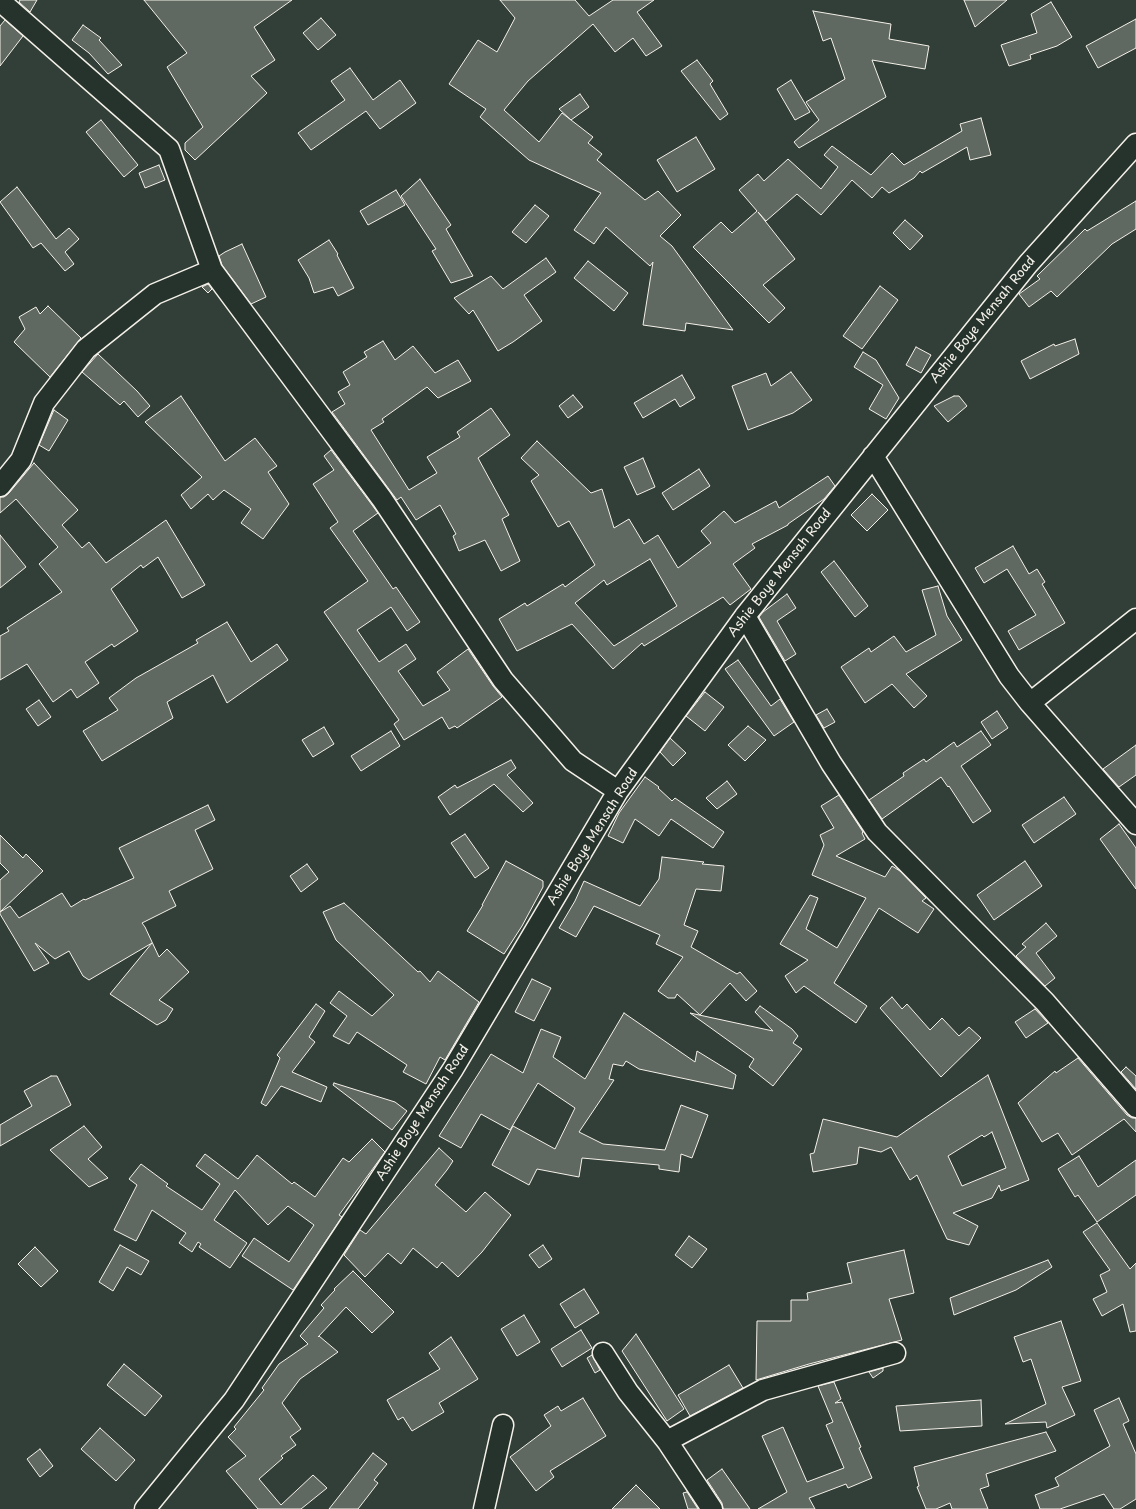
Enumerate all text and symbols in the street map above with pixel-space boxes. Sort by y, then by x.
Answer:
street label: Ashie Boye Mensah Road [927,253,1039,387]
street label: Ashie Boye Mensah Road [725,506,835,640]
street label: Ashie Boye Mensah Road [544,766,642,908]
street label: Ashie Boye Mensah Road [373,1042,473,1184]

